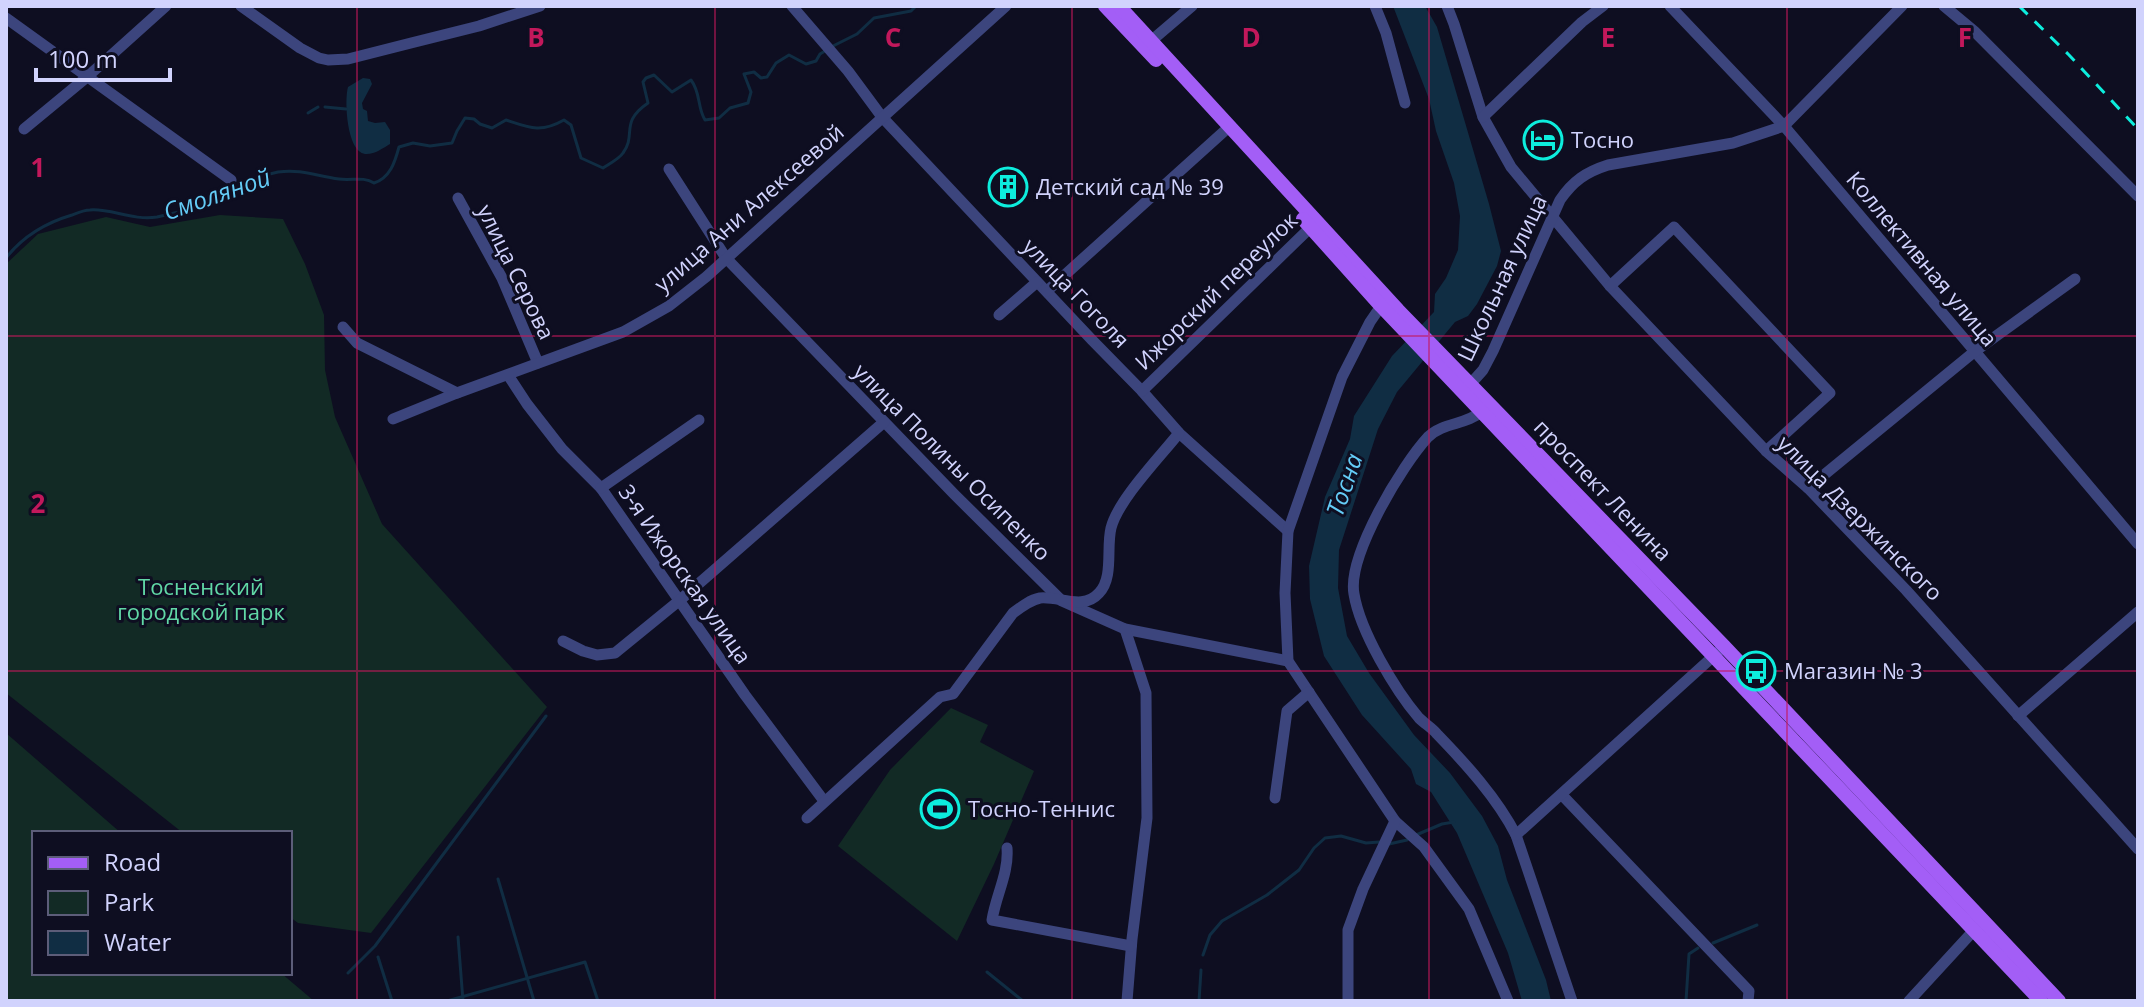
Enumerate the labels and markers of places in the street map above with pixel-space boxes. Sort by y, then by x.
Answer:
hotel icon: Тосно [1522,119,1564,161]
place label: Тосно [1571,124,1634,154]
building icon: Детский сад № 39 [987,166,1029,208]
place label: Детский сад № 39 [1036,171,1224,201]
bus stop icon: Магазин № 3 [1735,650,1777,692]
place label: Магазин № 3 [1784,655,1923,685]
sports icon: Тосно-Теннис [919,788,961,830]
place label: Тосно-Теннис [968,793,1115,823]

